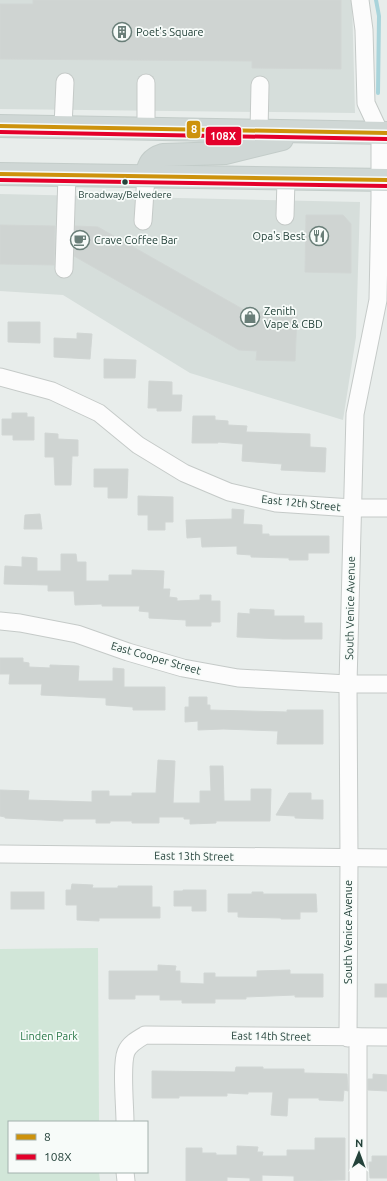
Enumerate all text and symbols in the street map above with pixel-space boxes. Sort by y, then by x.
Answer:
building icon: Poet's Square [111,21,133,43]
place label: Poet's Square [136,26,204,38]
line badge: 8 [186,120,201,139]
text: 8 [191,123,197,135]
line badge: 108X [205,126,242,146]
text: 108X [210,130,237,142]
marker: Broadway/Belvedere [120,177,130,187]
place label: Broadway/Belvedere [78,189,172,200]
restaurant icon: Opa's Best [308,225,330,247]
cafe icon: Crave Coffee Bar [69,229,91,251]
place label: Opa's Best [252,230,306,242]
place label: Crave Coffee Bar [94,234,178,246]
place label: Zenith Vape & CBD [264,305,323,330]
shop icon: Zenith Vape & CBD [239,306,261,328]
street label: East 12th Street [261,493,342,513]
street label: South Venice Avenue [343,556,357,660]
street label: East Cooper Street [110,639,203,677]
street label: East 13th Street [154,849,235,863]
street label: South Venice Avenue [342,880,354,984]
street label: East 14th Street [231,1029,312,1043]
park label: Linden Park [20,1030,78,1042]
legend [8,1121,148,1173]
text: 8 [44,1130,51,1143]
north arrow [339,1133,379,1173]
text: N [355,1137,363,1149]
text: 108X [44,1150,72,1163]

